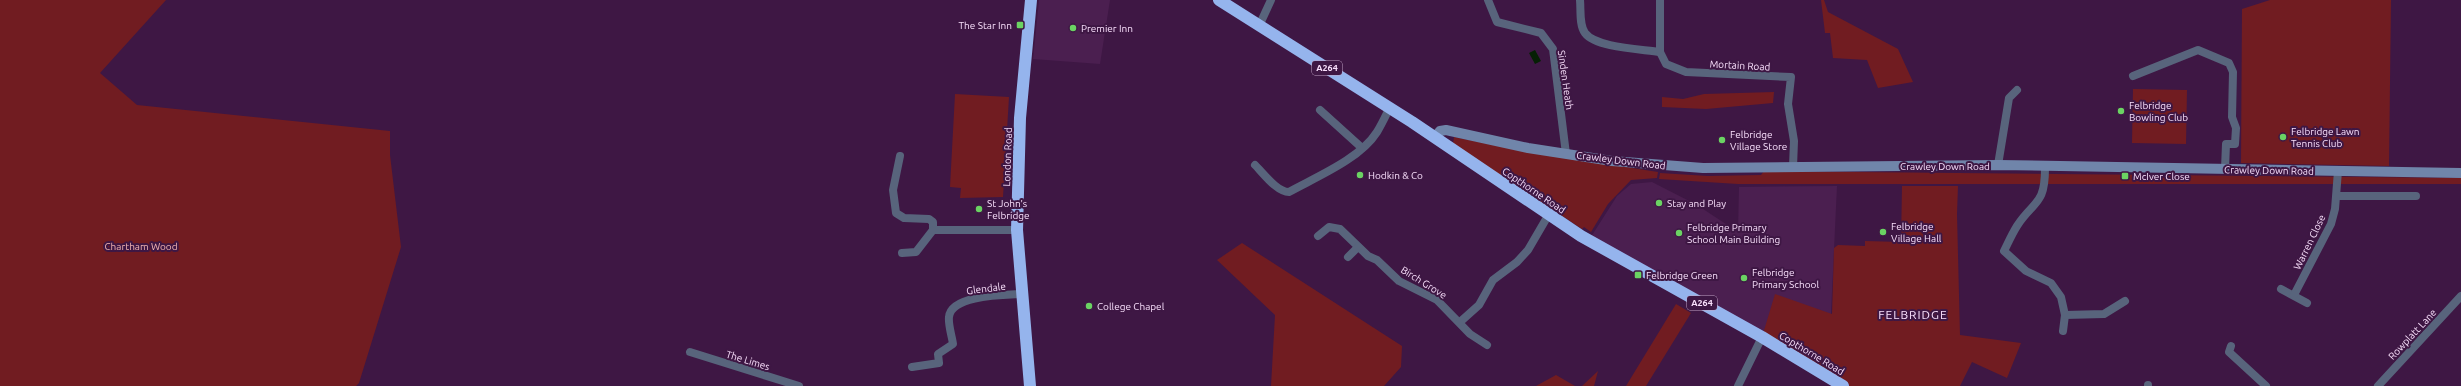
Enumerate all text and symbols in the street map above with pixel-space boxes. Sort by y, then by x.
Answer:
place label: The Star Inn [959,20,1012,31]
marker: The Star Inn [1015,20,1025,30]
marker: Premier Inn [1068,23,1078,33]
place label: Premier Inn [1081,23,1133,34]
street label: Sinden Heath [1556,50,1575,111]
street label: Mortain Road [1709,58,1771,73]
road number: A264 [1312,61,1342,75]
place label: Felbridge Bowling Club [2129,100,2188,123]
marker: Felbridge Bowling Club [2116,106,2126,116]
place label: Felbridge Lawn Tennis Club [2291,126,2360,149]
street label: London Road [1001,127,1014,187]
place label: Felbridge Village Store [1730,129,1787,152]
marker: Felbridge Lawn Tennis Club [2278,132,2288,142]
marker: Felbridge Village Store [1717,135,1727,145]
street label: Crawley Down Road [1576,150,1666,171]
street label: Crawley Down Road [1900,161,1990,172]
street label: Crawley Down Road [2224,164,2314,177]
street label: Copthorne Road [1500,165,1567,216]
marker: Hodkin & Co [1355,170,1365,180]
place label: Hodkin & Co [1368,170,1423,181]
marker: McIver Close [2120,171,2130,181]
place label: McIver Close [2133,171,2190,182]
place label: St John's Felbridge [987,198,1030,221]
marker: Stay and Play [1654,198,1664,208]
place label: Stay and Play [1667,198,1726,209]
marker: St John's Felbridge [974,204,984,214]
street label: Warren Close [2291,213,2327,271]
place label: Felbridge Village Hall [1891,221,1942,244]
place label: Felbridge Primary School Main Building [1687,222,1780,245]
marker: Felbridge Village Hall [1878,227,1888,237]
marker: Felbridge Primary School Main Building [1674,228,1684,238]
park label: Chartham Wood [104,241,178,252]
street label: Birch Grove [1399,264,1449,301]
place label: Felbridge Primary School [1752,267,1819,290]
marker: Felbridge Green [1633,270,1643,280]
place label: Felbridge Green [1646,270,1718,281]
marker: Felbridge Primary School [1739,273,1749,283]
street label: Glendale [966,281,1006,296]
road number: A264 [1687,296,1717,310]
marker: College Chapel [1084,301,1094,311]
place label: College Chapel [1097,301,1165,312]
street label: Rowplatt Lane [2386,307,2439,362]
district label: FELBRIDGE [1878,308,1948,321]
street label: Copthorne Road [1777,330,1846,377]
street label: The Limes [725,349,771,372]

